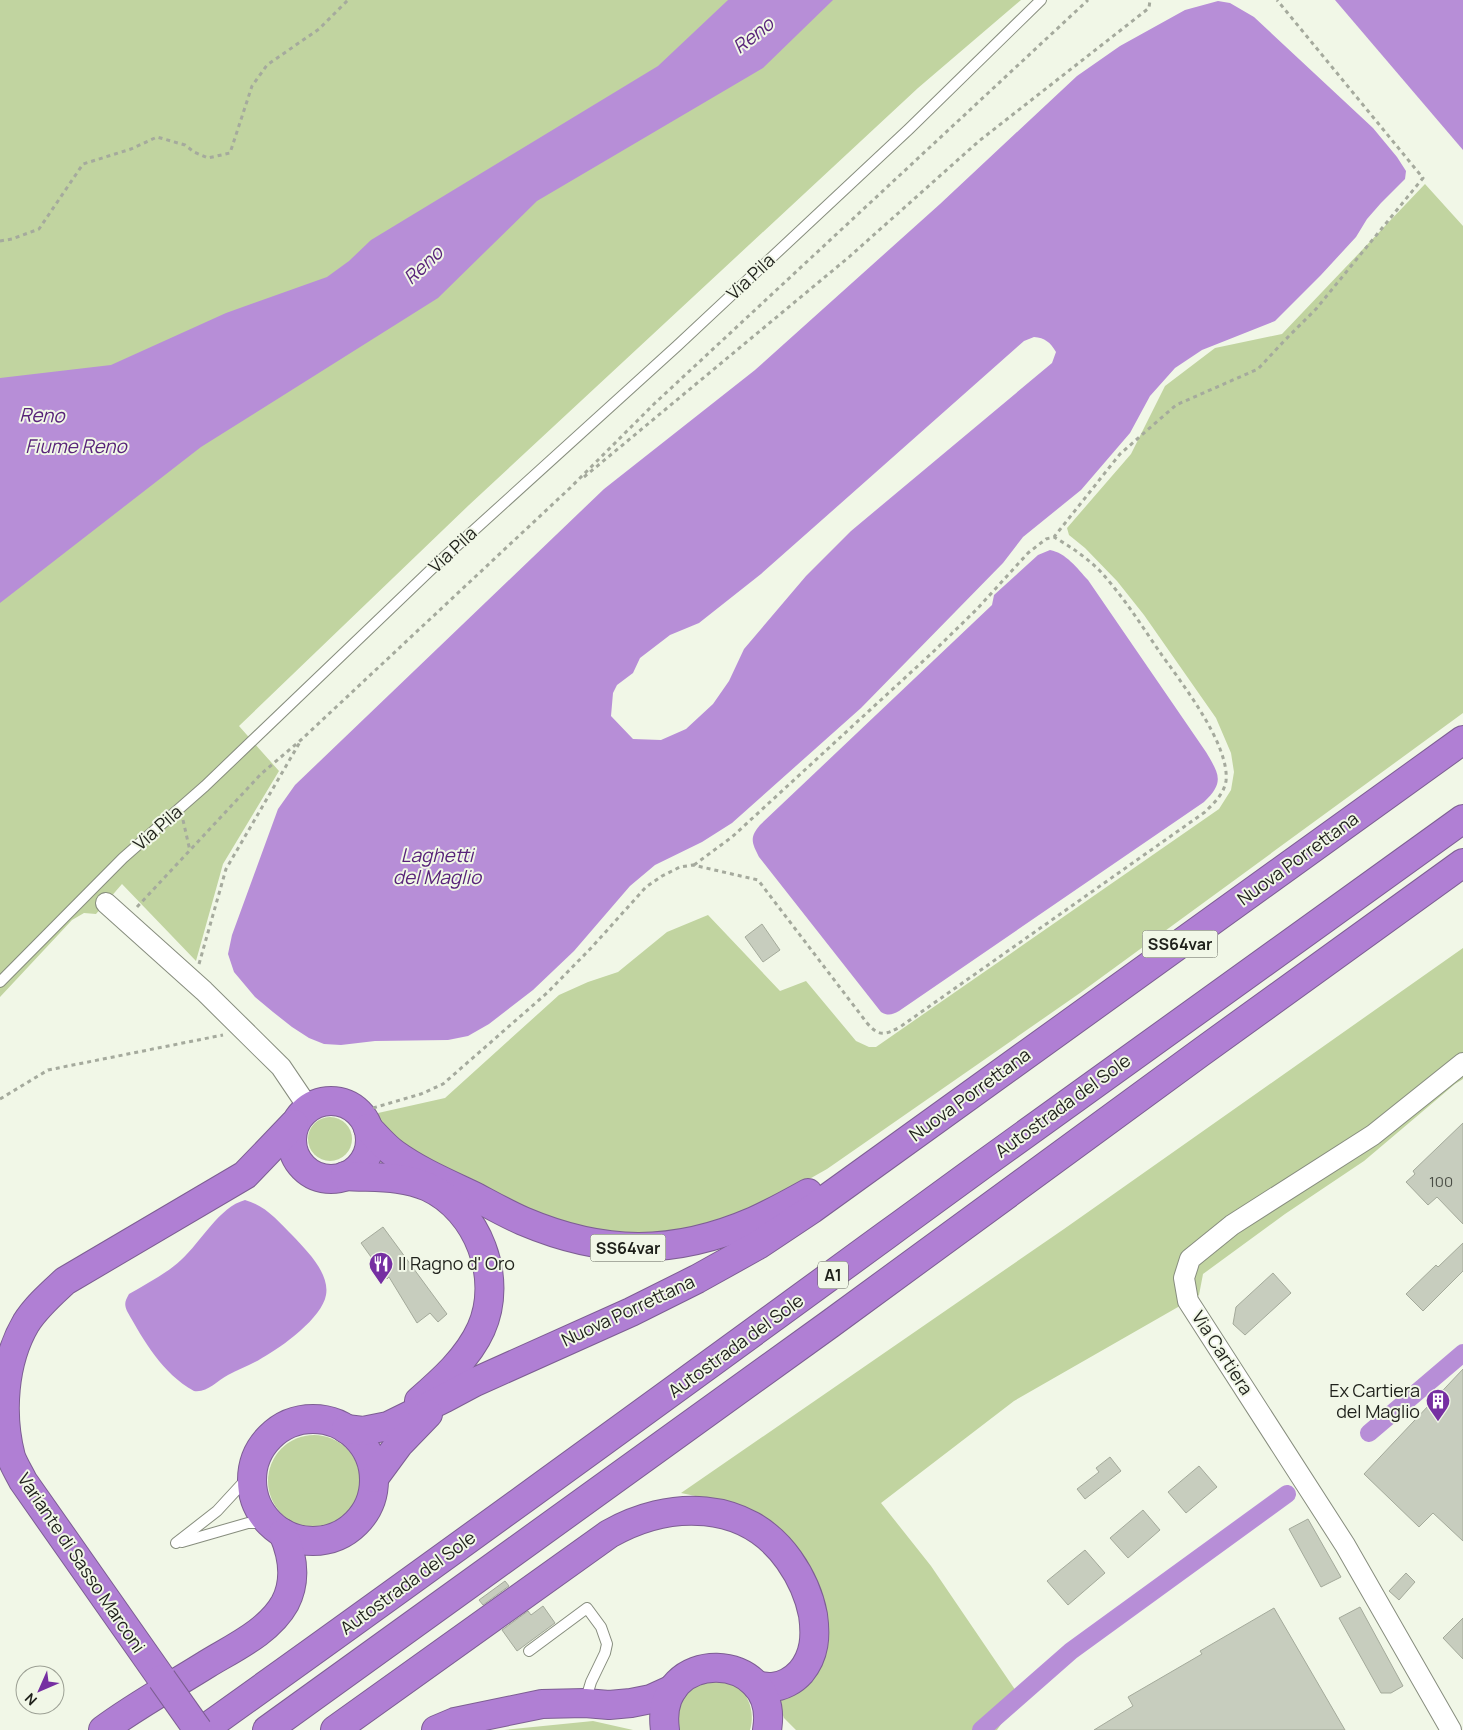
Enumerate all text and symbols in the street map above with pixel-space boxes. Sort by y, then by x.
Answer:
water label: Reno [727,10,780,59]
water label: Reno [398,239,450,290]
street label: Via Pila [721,248,780,305]
water label: Reno [19,402,67,428]
water label: Fiume Reno [25,433,129,459]
street label: Via Pila [423,521,482,578]
street label: Via Pila [128,799,187,855]
street label: Nuova Porrettana [1232,806,1363,910]
water label: Laghetti del Maglio [393,842,483,890]
road number: SS64var [1142,931,1218,958]
street label: Nuova Porrettana [904,1042,1035,1146]
street label: Autostrada del Sole [990,1048,1135,1163]
house number: 100 [1429,1171,1453,1192]
road number: SS64var [590,1234,666,1262]
restaurant icon: Il Ragno d' Oro [368,1251,394,1285]
place label: Il Ragno d' Oro [398,1251,515,1275]
road number: A1 [818,1262,848,1288]
street label: Nuova Porrettana [557,1269,698,1351]
street label: Autostrada del Sole [663,1288,808,1403]
street label: Via Cartiera [1187,1306,1259,1399]
place label: Ex Cartiera del Maglio [1329,1378,1420,1423]
building icon: Ex Cartiera del Maglio [1425,1388,1451,1422]
street label: Variante di Sasso Marconi [13,1468,151,1657]
street label: Autostrada del Sole [335,1525,480,1640]
north arrow [15,1665,65,1715]
text: N [20,1689,41,1710]

